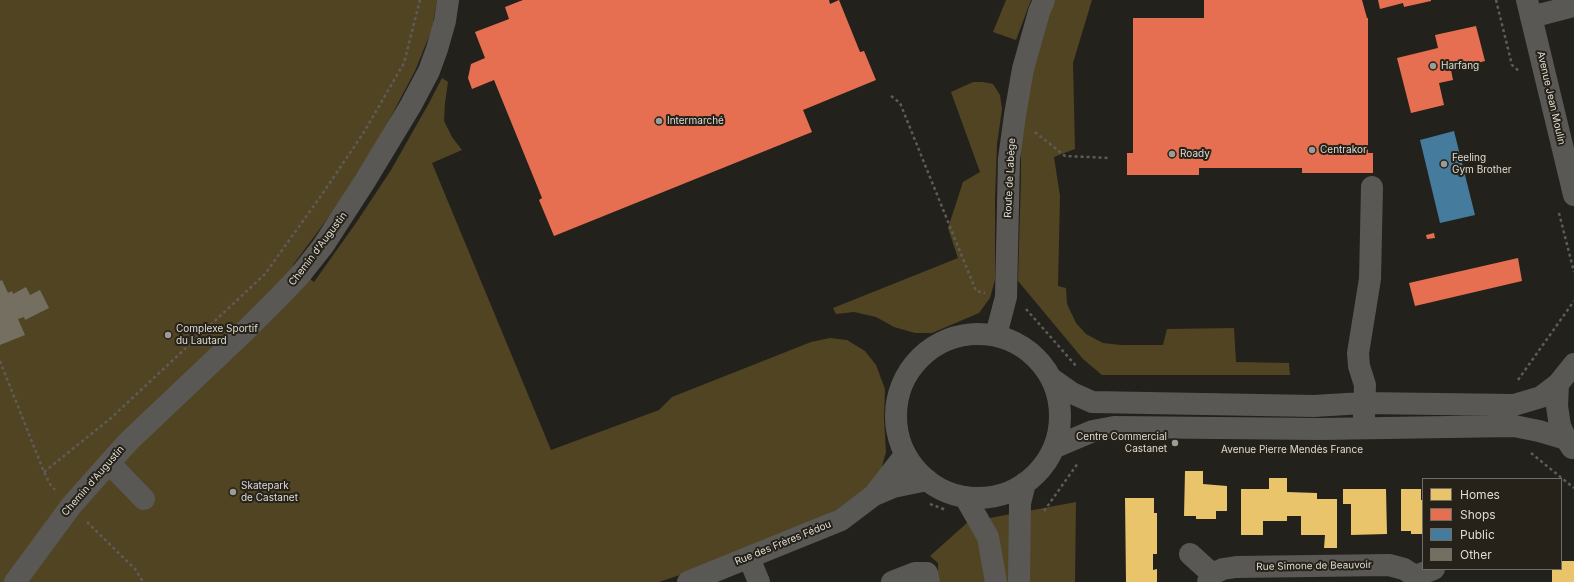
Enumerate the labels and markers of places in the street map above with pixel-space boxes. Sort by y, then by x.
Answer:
place label: Harfang [1441,60,1479,72]
marker: Harfang [1428,61,1438,71]
place label: Intermarché [667,115,724,127]
marker: Intermarché [654,116,664,126]
place label: Centrakor [1320,144,1367,156]
marker: Centrakor [1307,145,1317,155]
place label: Roady [1180,148,1210,160]
marker: Roady [1167,149,1177,159]
place label: Feeling Gym Brother [1452,152,1512,176]
marker: Feeling Gym Brother [1439,159,1449,169]
place label: Complexe Sportif du Lautard [176,323,258,346]
marker: Complexe Sportif du Lautard [163,330,173,340]
place label: Centre Commercial Castanet [1076,431,1167,454]
marker: Centre Commercial Castanet [1170,438,1180,448]
place label: Skatepark de Castanet [241,480,298,504]
marker: Skatepark de Castanet [228,487,238,497]

